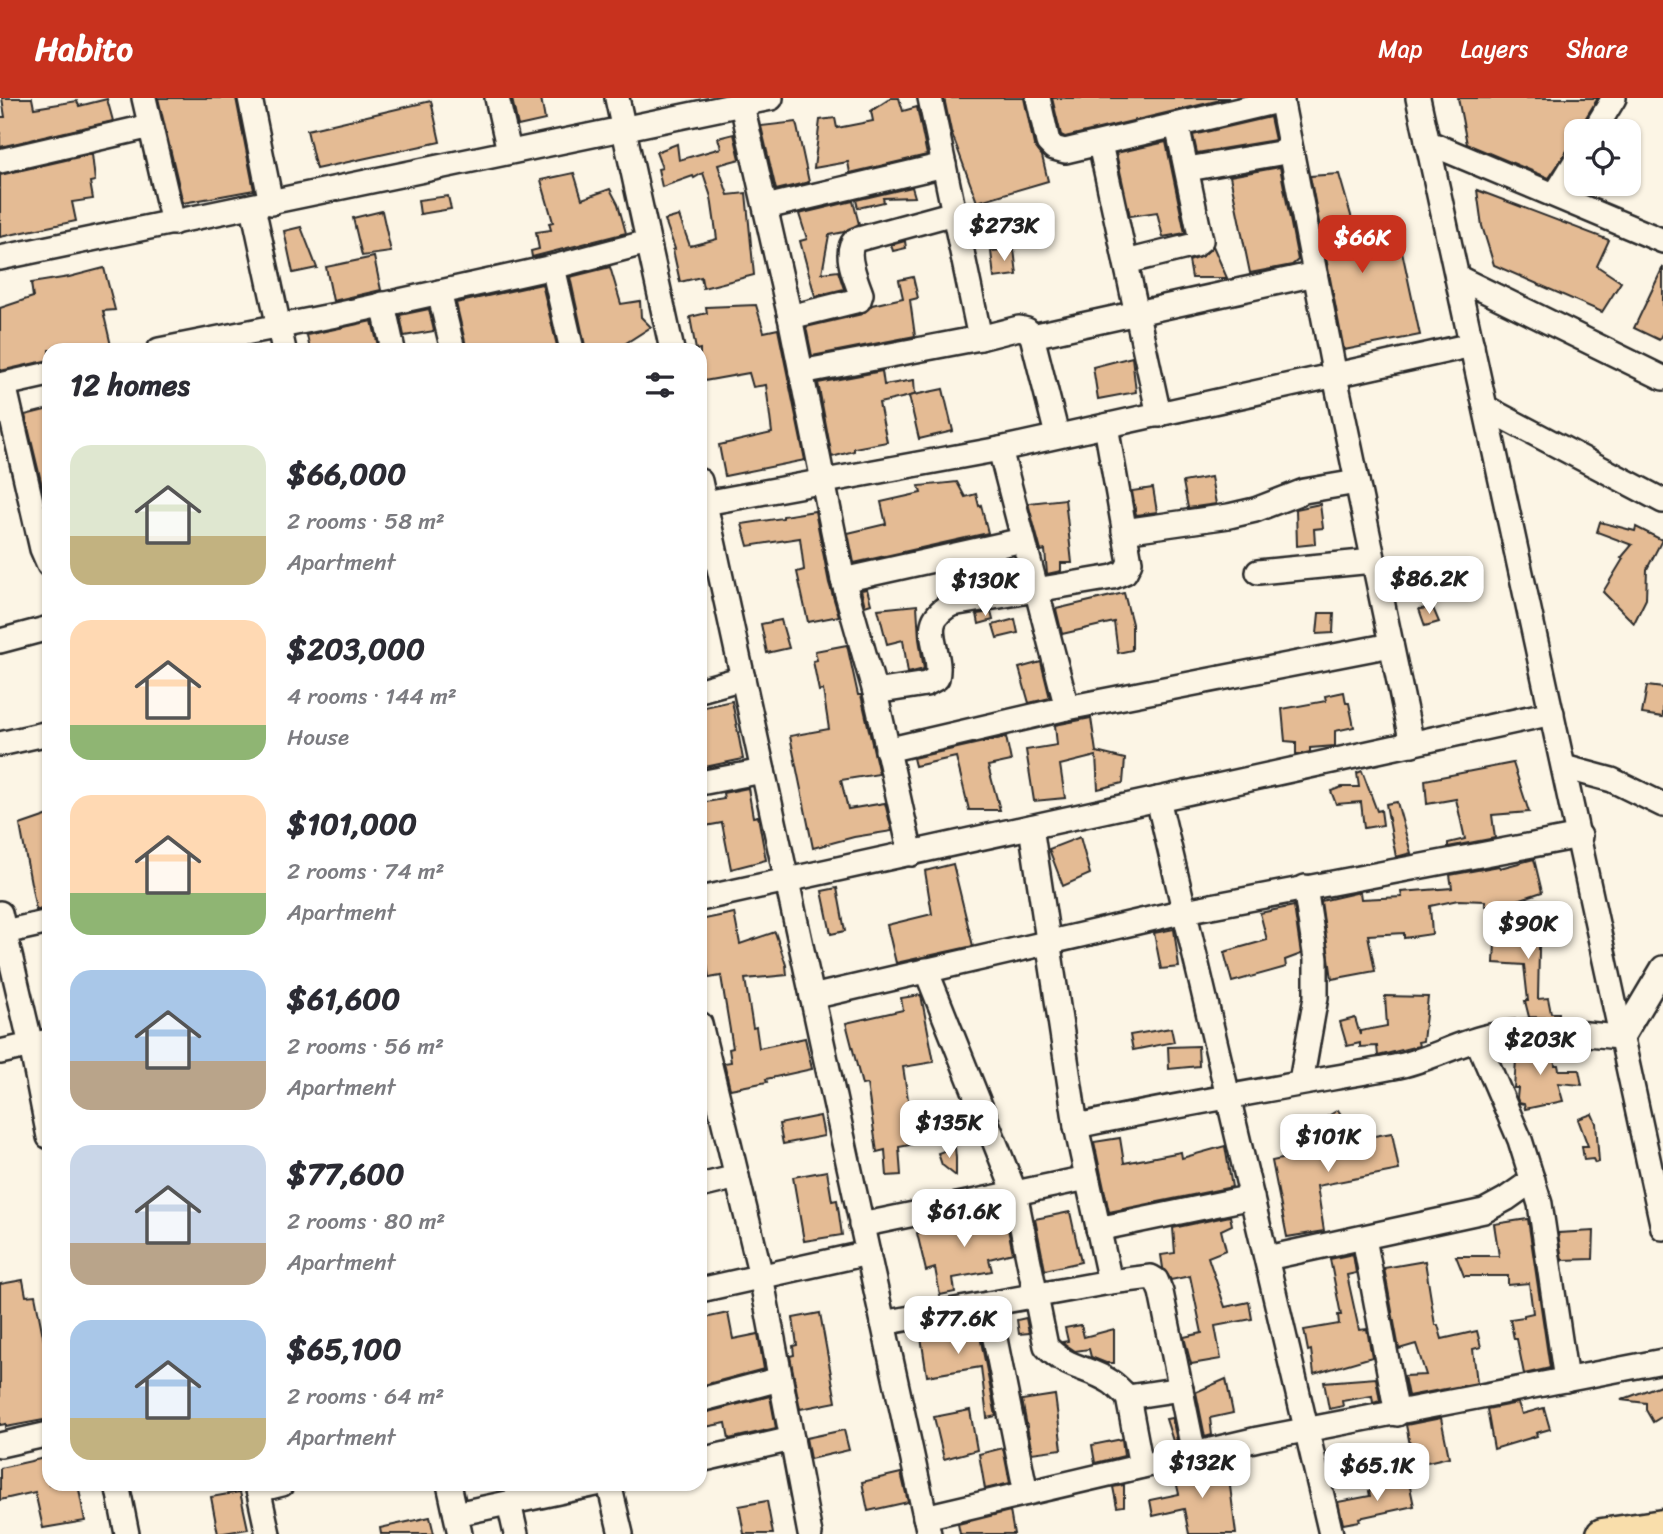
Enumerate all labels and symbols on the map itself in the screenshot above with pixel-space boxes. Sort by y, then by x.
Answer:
pin: $273K [955,204,1053,263]
pin: $66K [1321,216,1403,275]
pin: $86.2K [1372,556,1486,616]
pin: $130K [936,559,1034,618]
pin: $90K [1487,902,1569,961]
pin: $203K [1491,1018,1589,1077]
pin: $135K [900,1100,998,1160]
pin: $101K [1279,1114,1377,1174]
pin: $61.6K [907,1190,1021,1249]
pin: $77.6K [901,1296,1015,1356]
pin: $132K [1153,1440,1251,1500]
pin: $65.1K [1320,1444,1434,1503]

